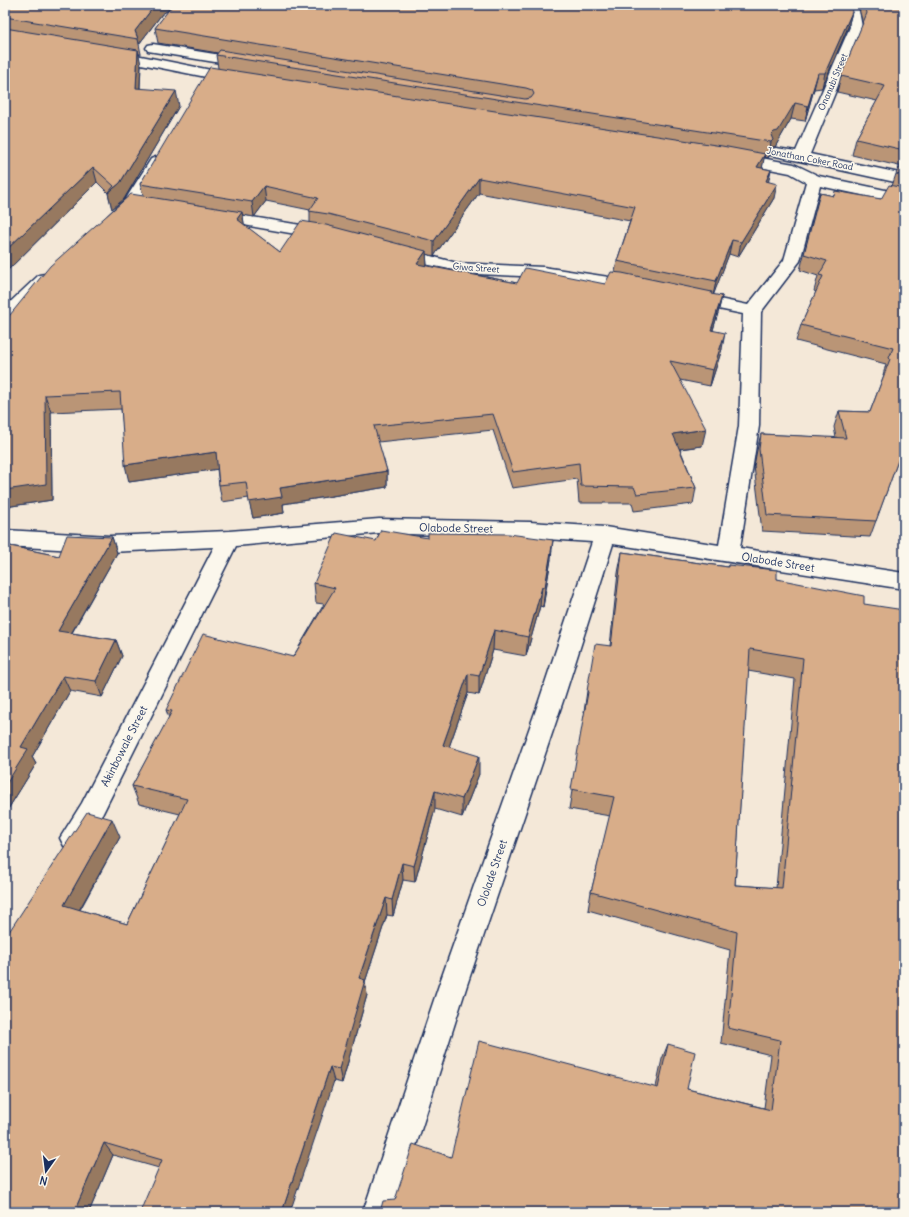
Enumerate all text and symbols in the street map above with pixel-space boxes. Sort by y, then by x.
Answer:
street label: Onanubi Street [816,52,849,112]
street label: Jonathan Coker Road [766,145,854,172]
street label: Giwa Street [452,260,500,275]
street label: Olabode Street [419,520,493,536]
street label: Olabode Street [740,549,816,575]
street label: Akinbowale Street [98,703,151,789]
street label: Ololade Street [474,837,510,908]
north arrow [26,1151,66,1191]
text: N [38,1173,49,1188]

